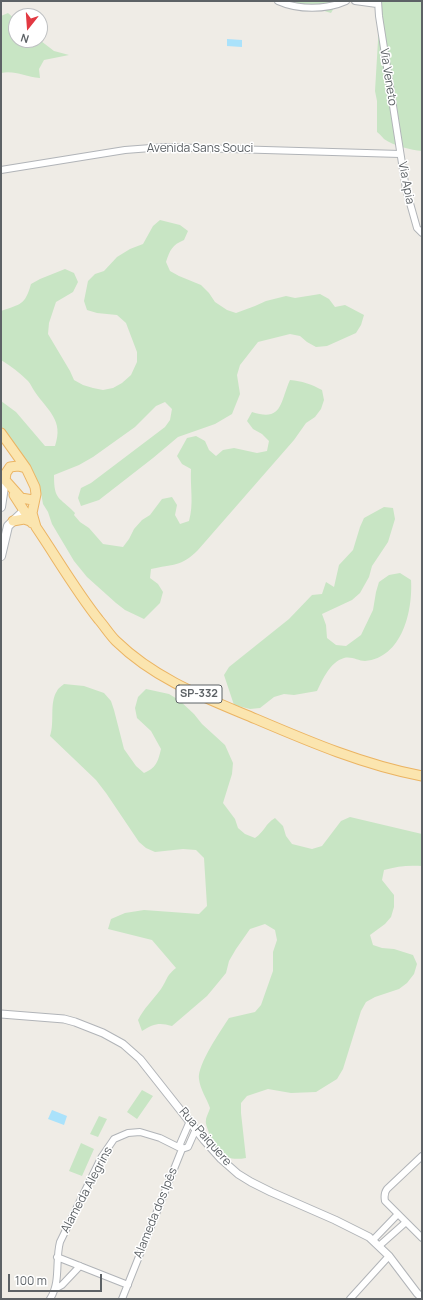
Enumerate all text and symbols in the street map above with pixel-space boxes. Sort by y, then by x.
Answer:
north arrow [8,8,48,48]
text: N [19,31,31,47]
street label: Via Veneto [376,47,400,107]
street label: Avenida Sans Souci [147,142,253,156]
street label: Via Apia [395,160,417,206]
road number: SP-332 [176,685,222,703]
street label: Rua Paiquere [176,1105,234,1169]
street label: Alameda Alegrins [58,1144,116,1236]
street label: Alameda dos Ipês [131,1166,181,1260]
scale bar [10,1266,104,1292]
text: 100 m [15,1272,47,1289]

